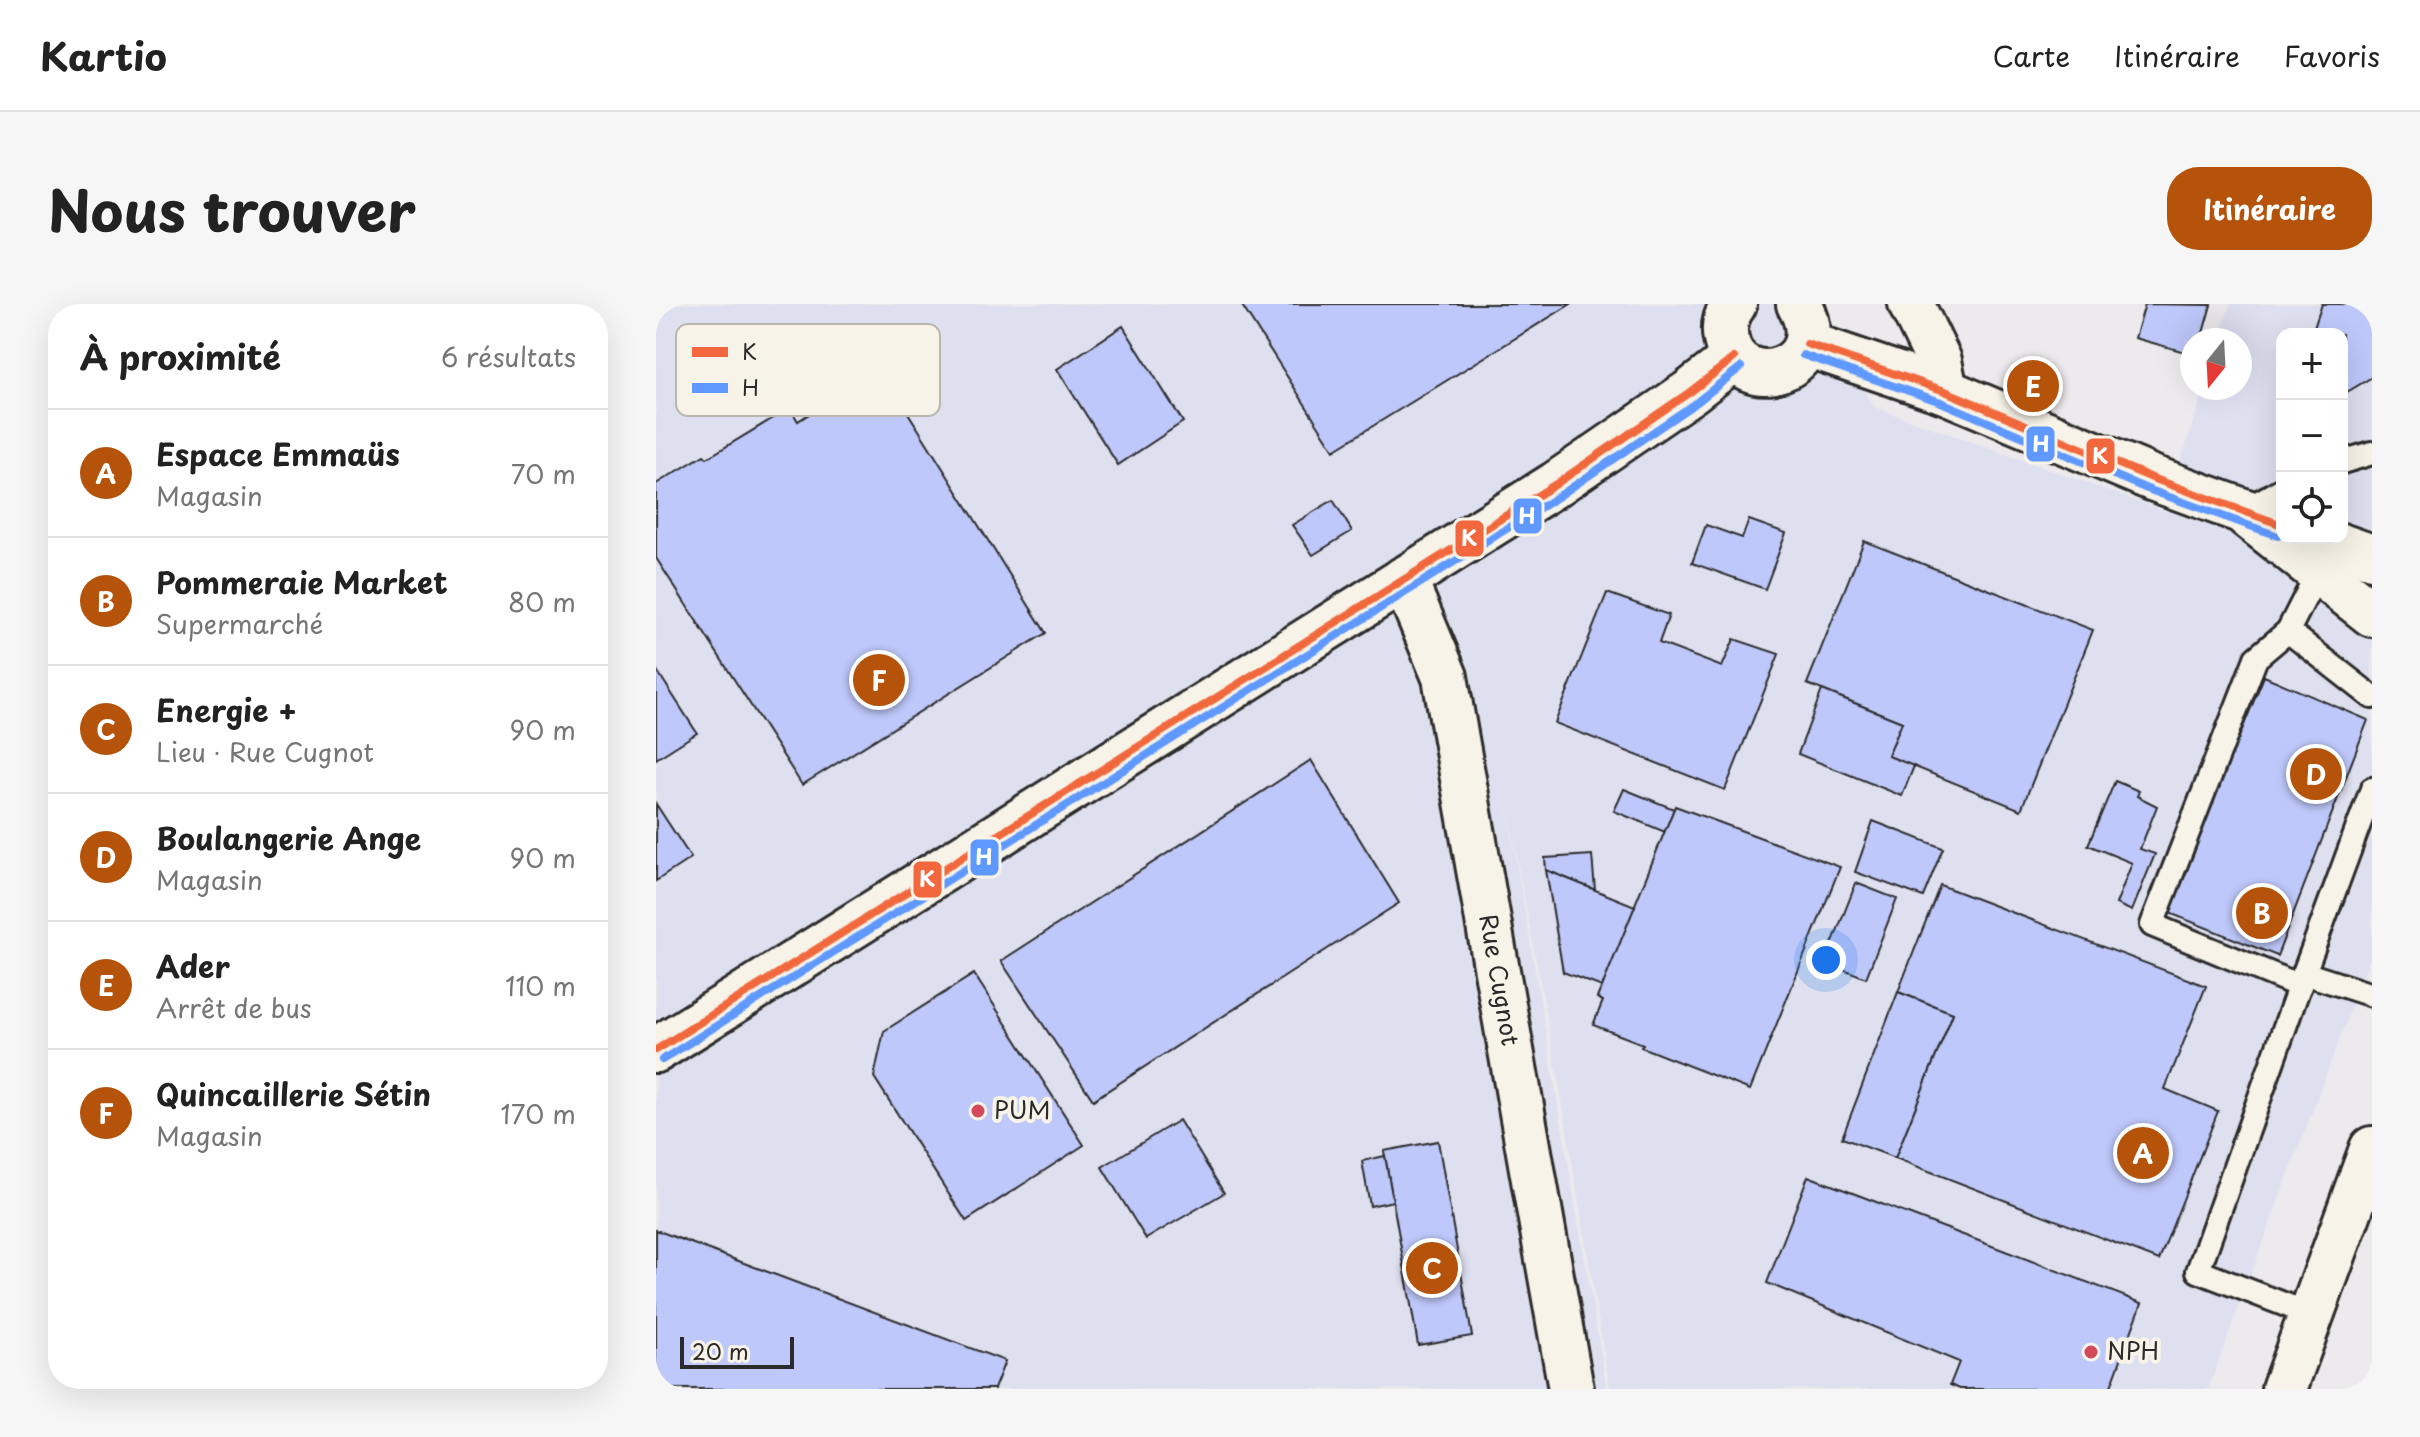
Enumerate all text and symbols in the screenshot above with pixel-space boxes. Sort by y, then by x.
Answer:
text: Kartio [40,27,167,84]
text: Carte [1992,34,2070,77]
text: Itinéraire [2114,34,2240,77]
text: Favoris [2284,34,2380,77]
text: Nous trouver [48,166,416,251]
button: Itinéraire [2167,167,2372,250]
legend [676,324,940,416]
north arrow [2180,328,2252,400]
map controls [2276,328,2348,544]
button: + [2276,328,2348,400]
text: À proximité [80,330,281,382]
text: K [742,334,757,367]
text: 6 résultats [441,337,576,376]
pin: E [2007,356,2059,416]
text: H [742,370,759,403]
button: − [2276,400,2348,472]
line badge: H [2025,425,2056,463]
text: H [2032,426,2050,459]
text: Espace Emmaüs [156,431,400,476]
line badge: K [2085,437,2116,475]
text: K [2092,438,2108,471]
text: A [96,454,116,493]
text: 70 m [511,454,576,493]
button: locate [2276,472,2348,544]
text: Magasin [156,476,263,515]
line badge: H [1512,497,1543,535]
text: H [1518,498,1536,531]
line badge: K [1454,519,1485,558]
text: K [1461,520,1477,553]
text: Pommeraie Market [156,559,448,604]
text: B [97,582,115,621]
text: 80 m [508,582,576,621]
text: Supermarché [156,604,323,643]
pin: F [853,650,905,710]
text: Energie + [156,687,297,732]
text: C [96,710,116,749]
text: 90 m [509,710,576,749]
text: Lieu · Rue Cugnot [156,732,374,771]
pin: D [2290,744,2342,804]
text: Boulangerie Ange [156,815,421,860]
text: D [96,838,116,877]
text: 90 m [509,838,576,877]
line badge: H [969,838,1000,877]
text: H [975,839,993,872]
text: Magasin [156,860,263,899]
line badge: K [912,860,943,899]
text: K [919,861,935,894]
pin: B [2236,883,2288,943]
street label: Rue Cugnot [1471,911,1530,1048]
your location [1806,940,1846,980]
text: Ader [156,943,230,988]
text: E [98,966,114,1005]
text: 110 m [505,966,576,1005]
text: Arrêt de bus [156,988,312,1027]
text: Quincaillerie Sétin [156,1071,431,1116]
place label: PUM [994,1091,1051,1127]
text: F [98,1094,114,1133]
text: 170 m [501,1094,576,1133]
marker: PUM [969,1102,987,1120]
text: Magasin [156,1116,263,1155]
pin: A [2117,1123,2169,1183]
pin: C [1406,1238,1458,1298]
place label: NPH [2107,1332,2159,1368]
scale bar [680,1333,794,1369]
text: 20 m [692,1334,749,1367]
marker: NPH [2082,1343,2100,1361]

